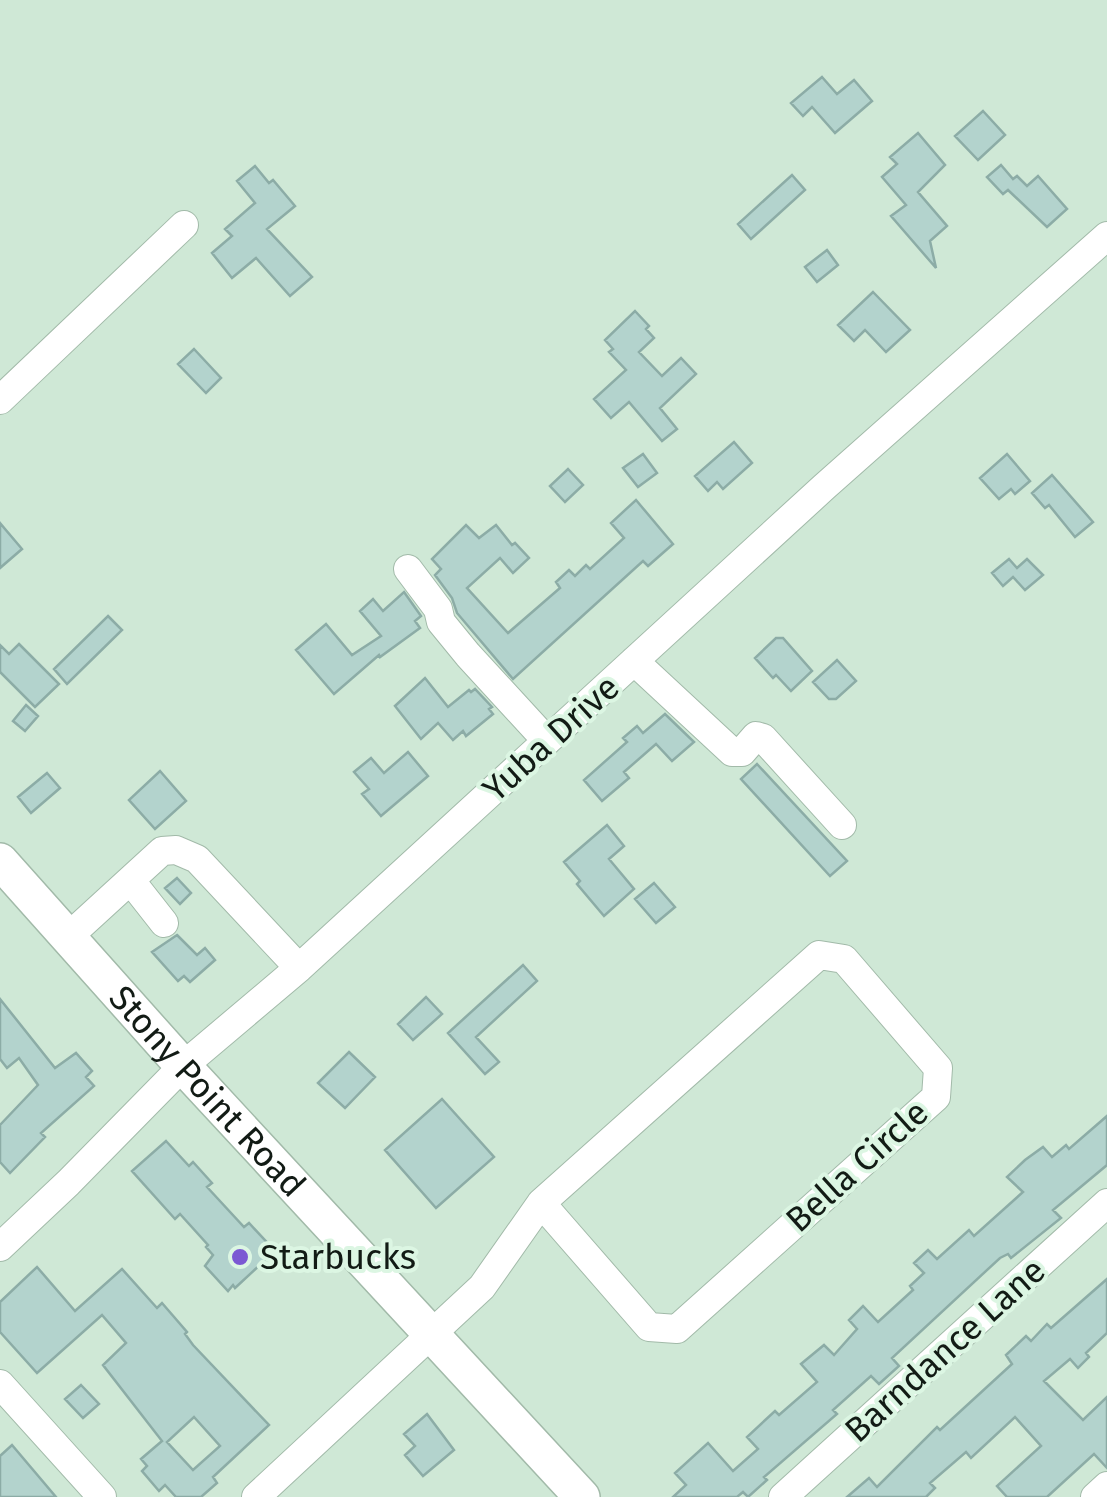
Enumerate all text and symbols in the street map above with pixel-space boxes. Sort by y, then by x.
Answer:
street label: Yuba Drive [474,666,628,810]
street label: Stony Point Road [100,977,314,1206]
street label: Bella Circle [777,1091,937,1241]
place label: Starbucks [260,1236,416,1278]
marker: Starbucks [229,1246,251,1268]
street label: Barndance Lane [836,1249,1054,1451]

